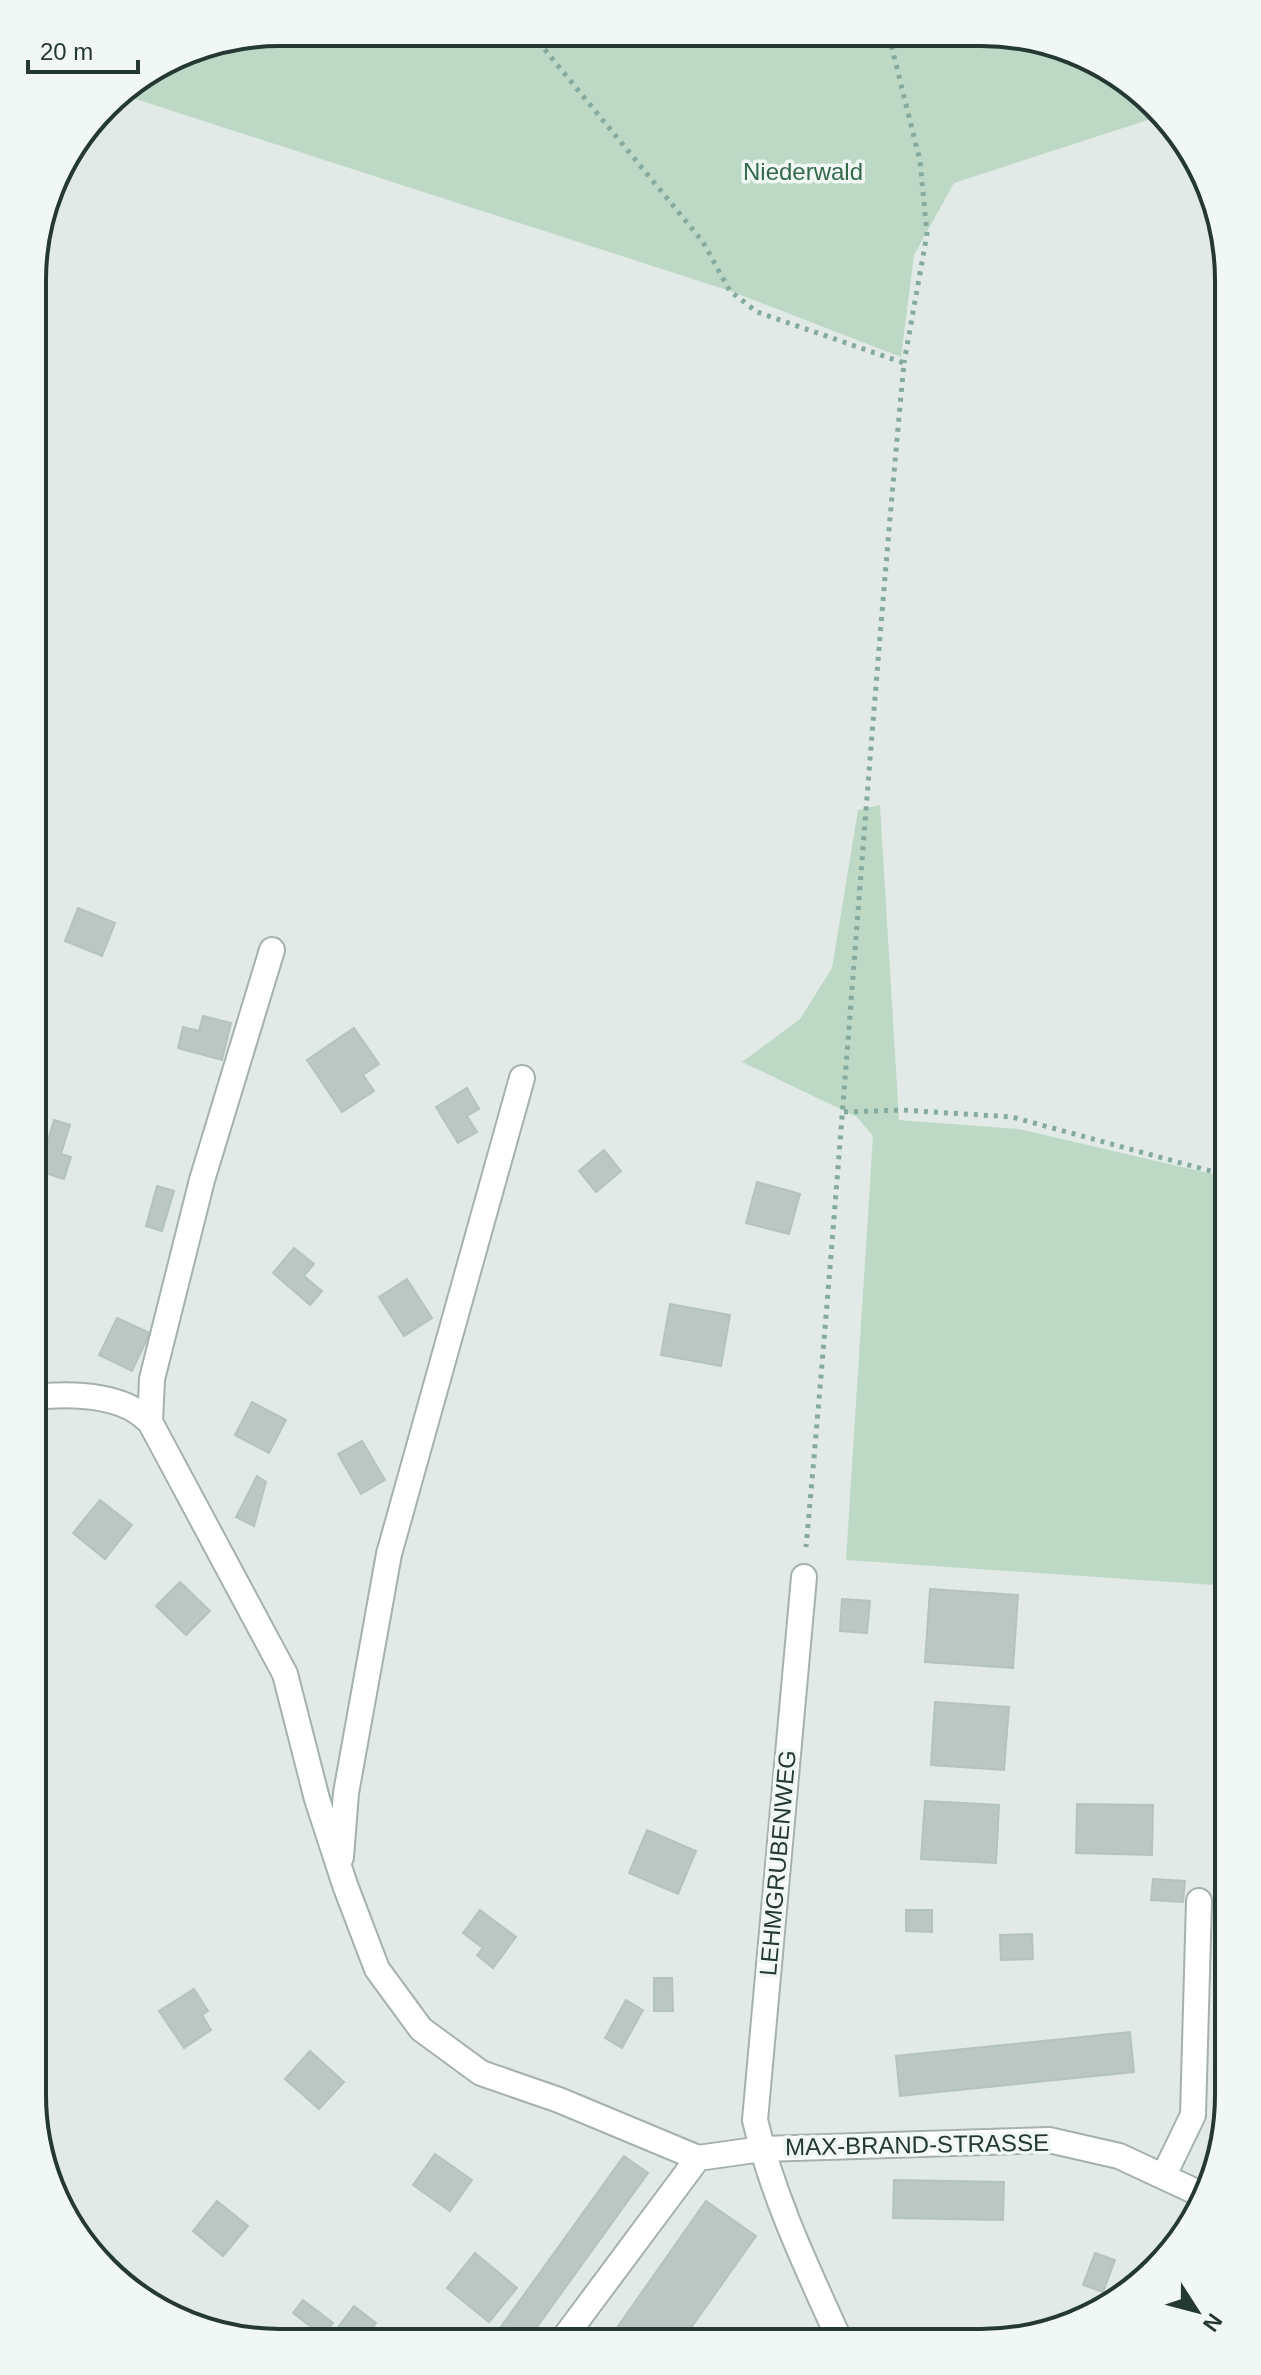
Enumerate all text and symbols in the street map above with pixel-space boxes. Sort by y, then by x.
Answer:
scale bar [28,24,138,74]
text: 20 m [40,38,93,65]
park label: Niederwald [743,158,863,185]
street label: LEHMGRUBENWEG [754,1749,801,1977]
street label: MAX-BRAND-STRASSE [785,2129,1049,2160]
north arrow [1157,2271,1237,2351]
text: N [1198,2309,1228,2336]

